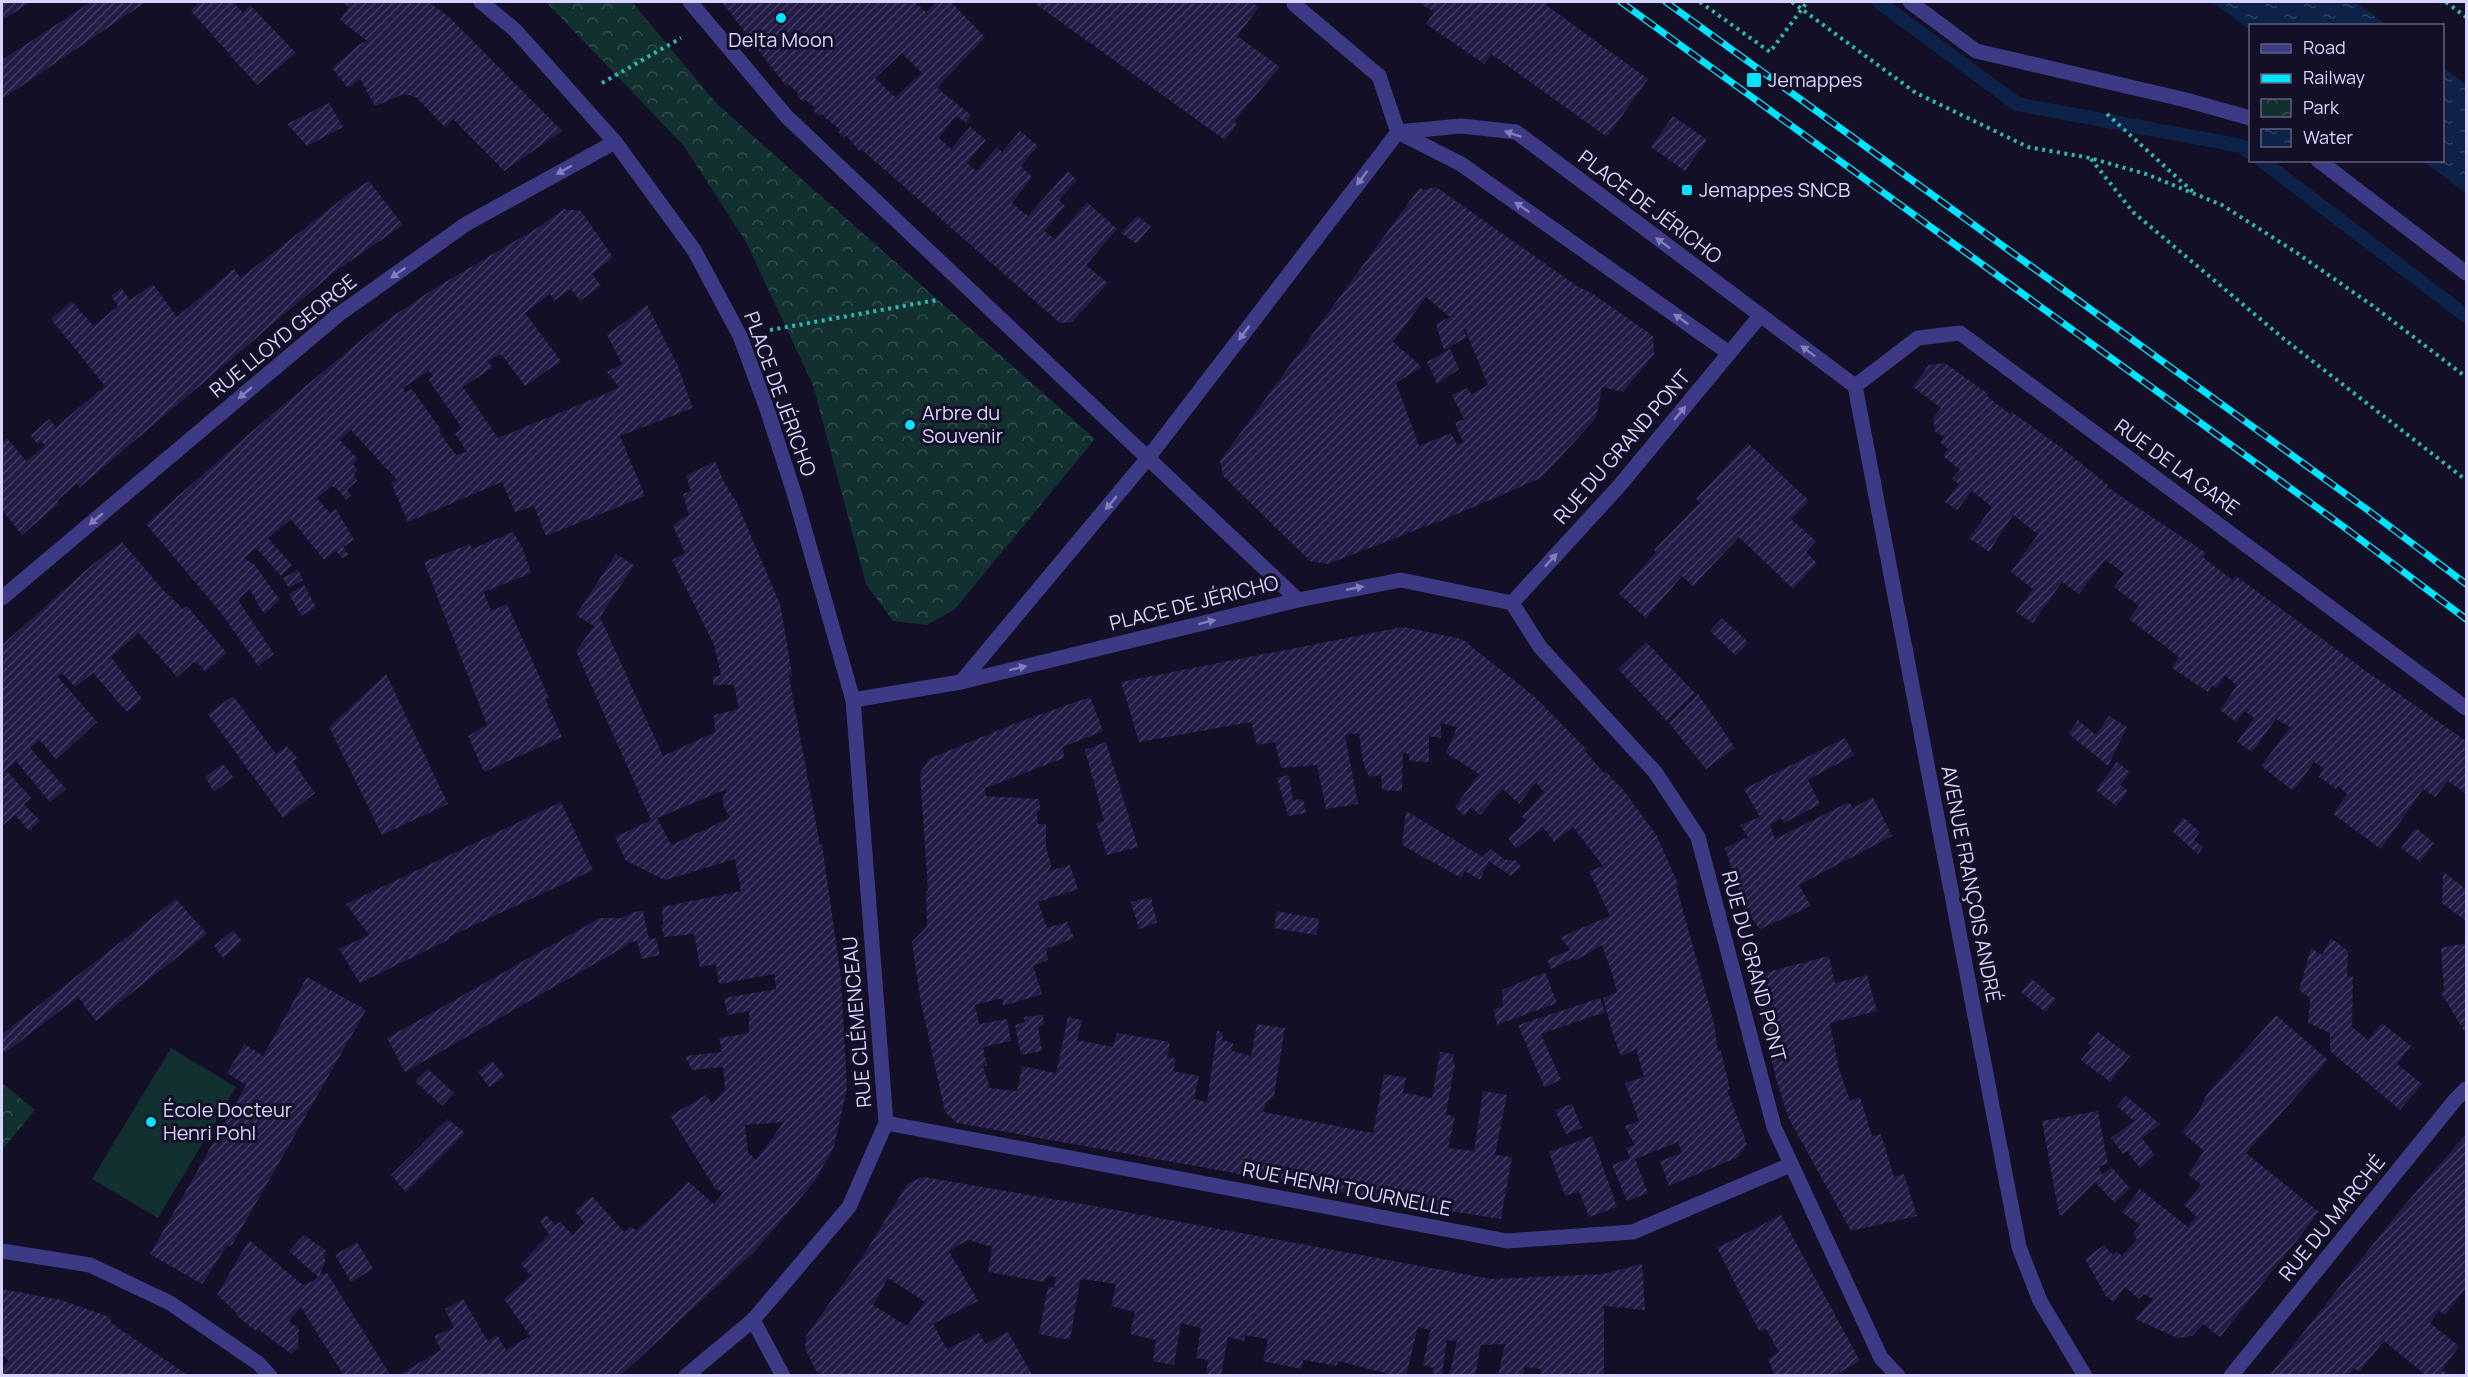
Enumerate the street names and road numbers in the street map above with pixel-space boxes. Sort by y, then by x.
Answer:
street label: PLACE DE JÉRICHO [1573,144,1728,270]
street label: RUE LLOYD GEORGE [203,268,362,403]
street label: PLACE DE JÉRICHO [738,308,823,480]
street label: RUE DU GRAND PONT [1547,364,1696,530]
street label: RUE DE LA GARE [2109,412,2245,521]
street label: PLACE DE JÉRICHO [1106,568,1281,637]
street label: AVENUE FRANÇOIS ANDRÉ [1935,763,2008,1005]
street label: RUE DU GRAND PONT [1716,868,1793,1064]
street label: RUE CLÉMENCEAU [836,935,877,1109]
street label: RUE DU MARCHÉ [2272,1149,2391,1286]
street label: RUE HENRI TOURNELLE [1240,1155,1454,1222]

